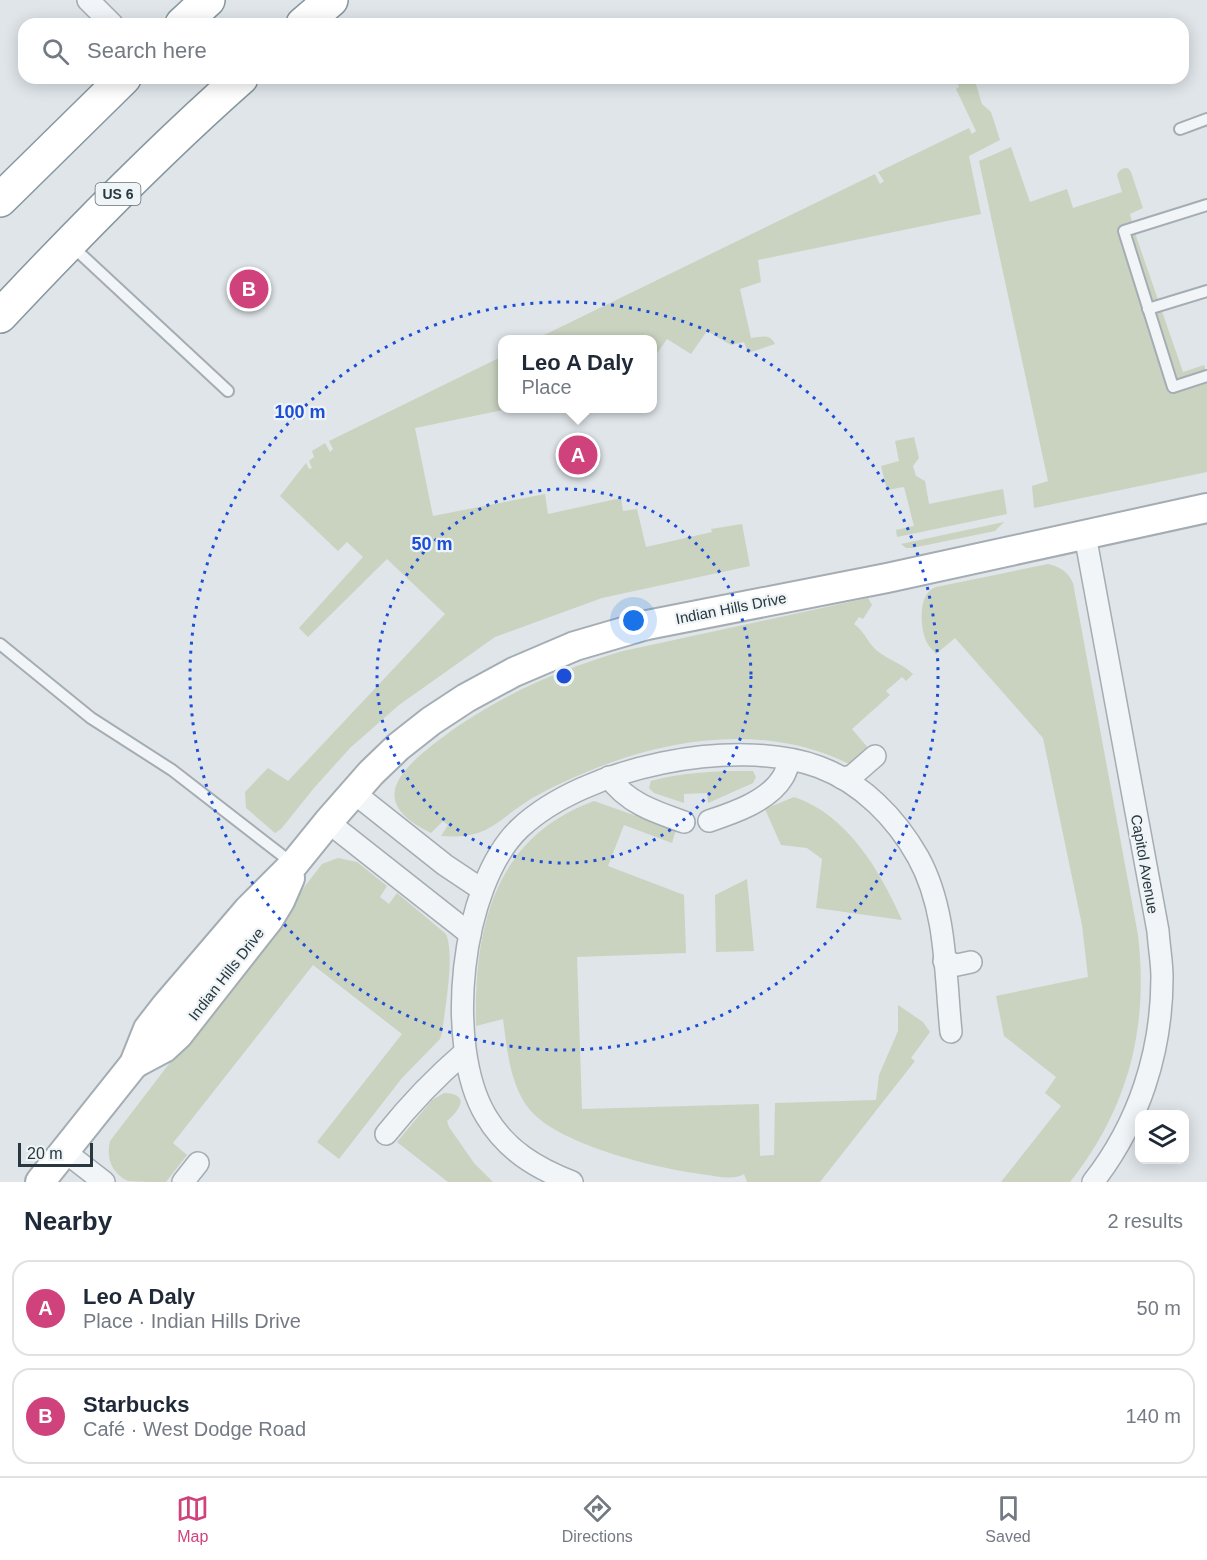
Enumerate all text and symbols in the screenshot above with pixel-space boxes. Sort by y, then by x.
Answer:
search box [18,18,1189,84]
icon: search [39,35,72,68]
text: Search here [87,38,207,63]
road number: US 6 [96,183,140,205]
pin: B [230,266,268,312]
popup [498,335,657,413]
text: Leo A Daly [521,350,634,375]
text: Place [521,376,572,398]
text: 100 m [274,402,326,422]
pin: A [558,432,598,478]
text: 50 m [411,534,453,554]
street label: Indian Hills Drive [674,589,788,627]
your location [619,606,648,635]
centre of rings [554,666,574,686]
street label: Capitol Avenue [1128,813,1162,915]
street label: Indian Hills Drive [185,924,267,1024]
map controls [1135,1110,1189,1164]
button: layers [1135,1110,1189,1164]
scale bar [18,1140,93,1168]
text: 20 m [27,1145,63,1162]
text: Nearby [24,1206,112,1236]
text: 2 results [1107,1210,1183,1232]
text: Leo A Daly [83,1284,195,1309]
text: A [38,1297,53,1319]
text: 50 m [1137,1297,1181,1319]
text: Place · Indian Hills Drive [83,1310,301,1332]
text: Starbucks [83,1392,189,1417]
text: B [38,1405,53,1427]
text: 140 m [1125,1405,1181,1427]
text: Café · West Dodge Road [83,1418,306,1440]
tab: Map [176,1492,209,1546]
tab: Directions [562,1492,633,1546]
tab: Saved [985,1492,1031,1546]

